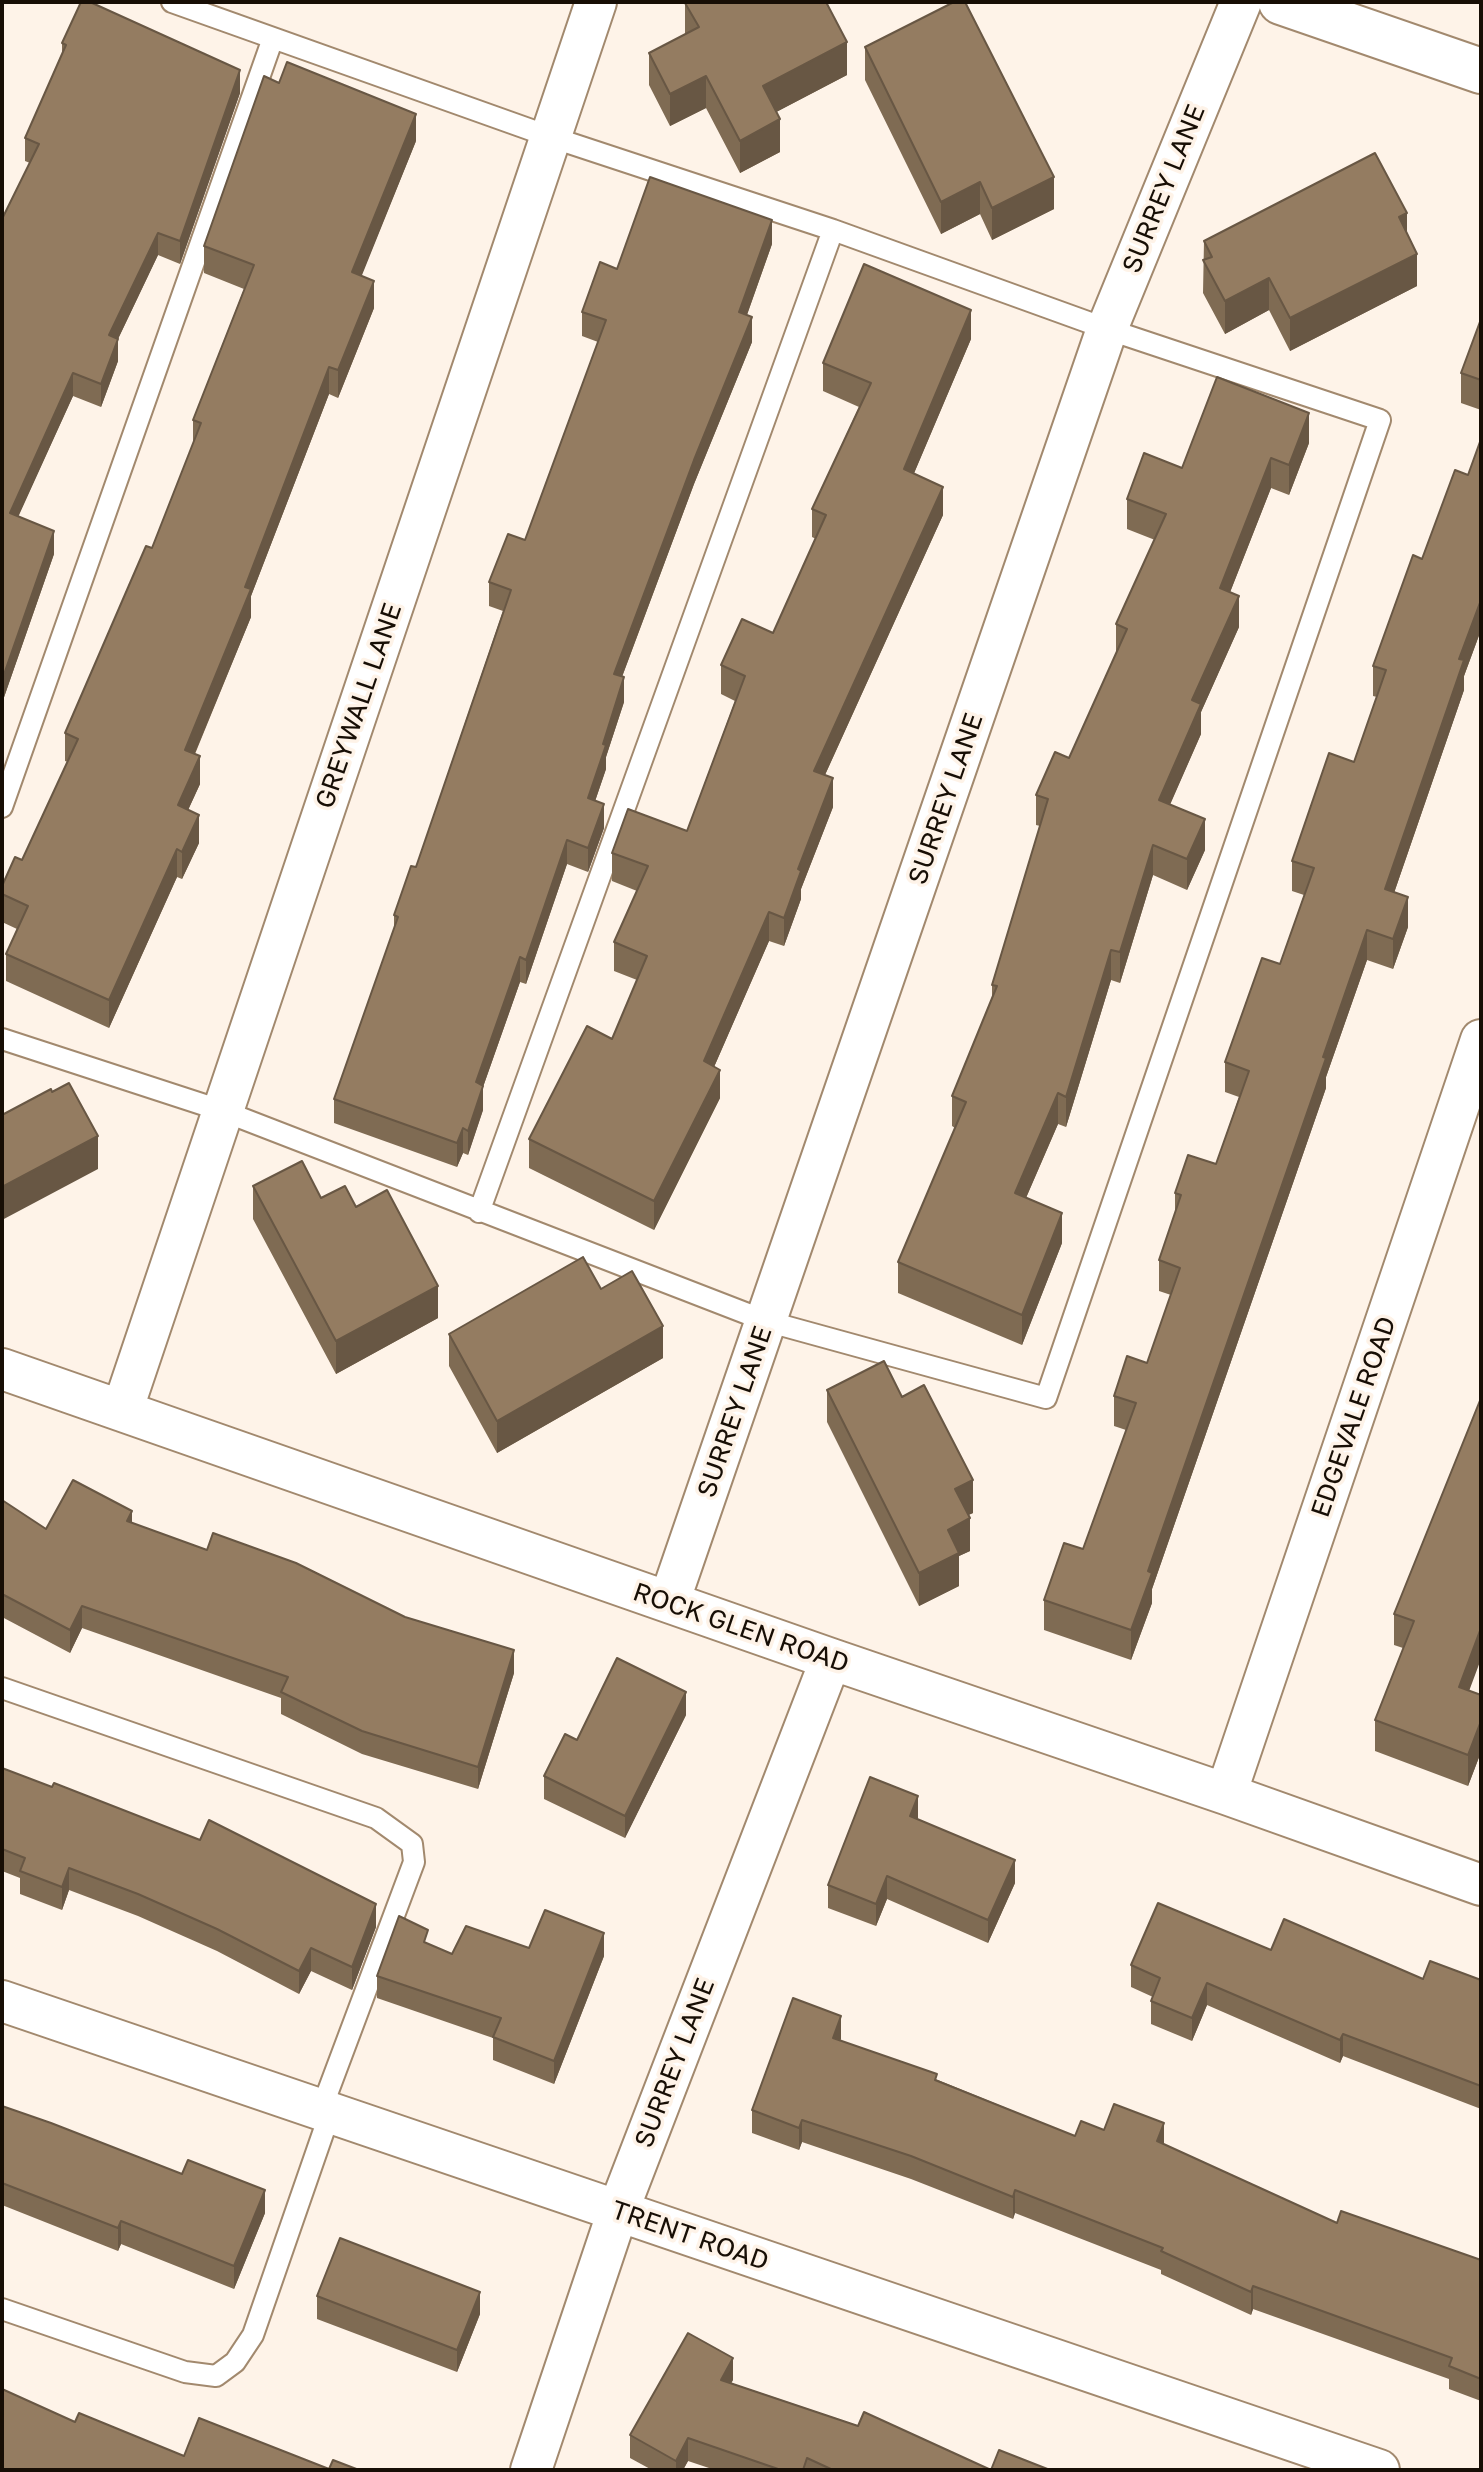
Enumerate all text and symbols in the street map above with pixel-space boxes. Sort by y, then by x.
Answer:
street label: SURREY LANE [1116,100,1212,278]
street label: GREYWALL LANE [309,599,409,813]
street label: SURREY LANE [902,709,990,889]
street label: EDGEVALE ROAD [1305,1313,1403,1521]
street label: SURREY LANE [691,1322,779,1502]
street label: ROCK GLEN ROAD [629,1576,853,1680]
street label: SURREY LANE [628,1974,722,2152]
street label: TRENT ROAD [607,2195,773,2277]

